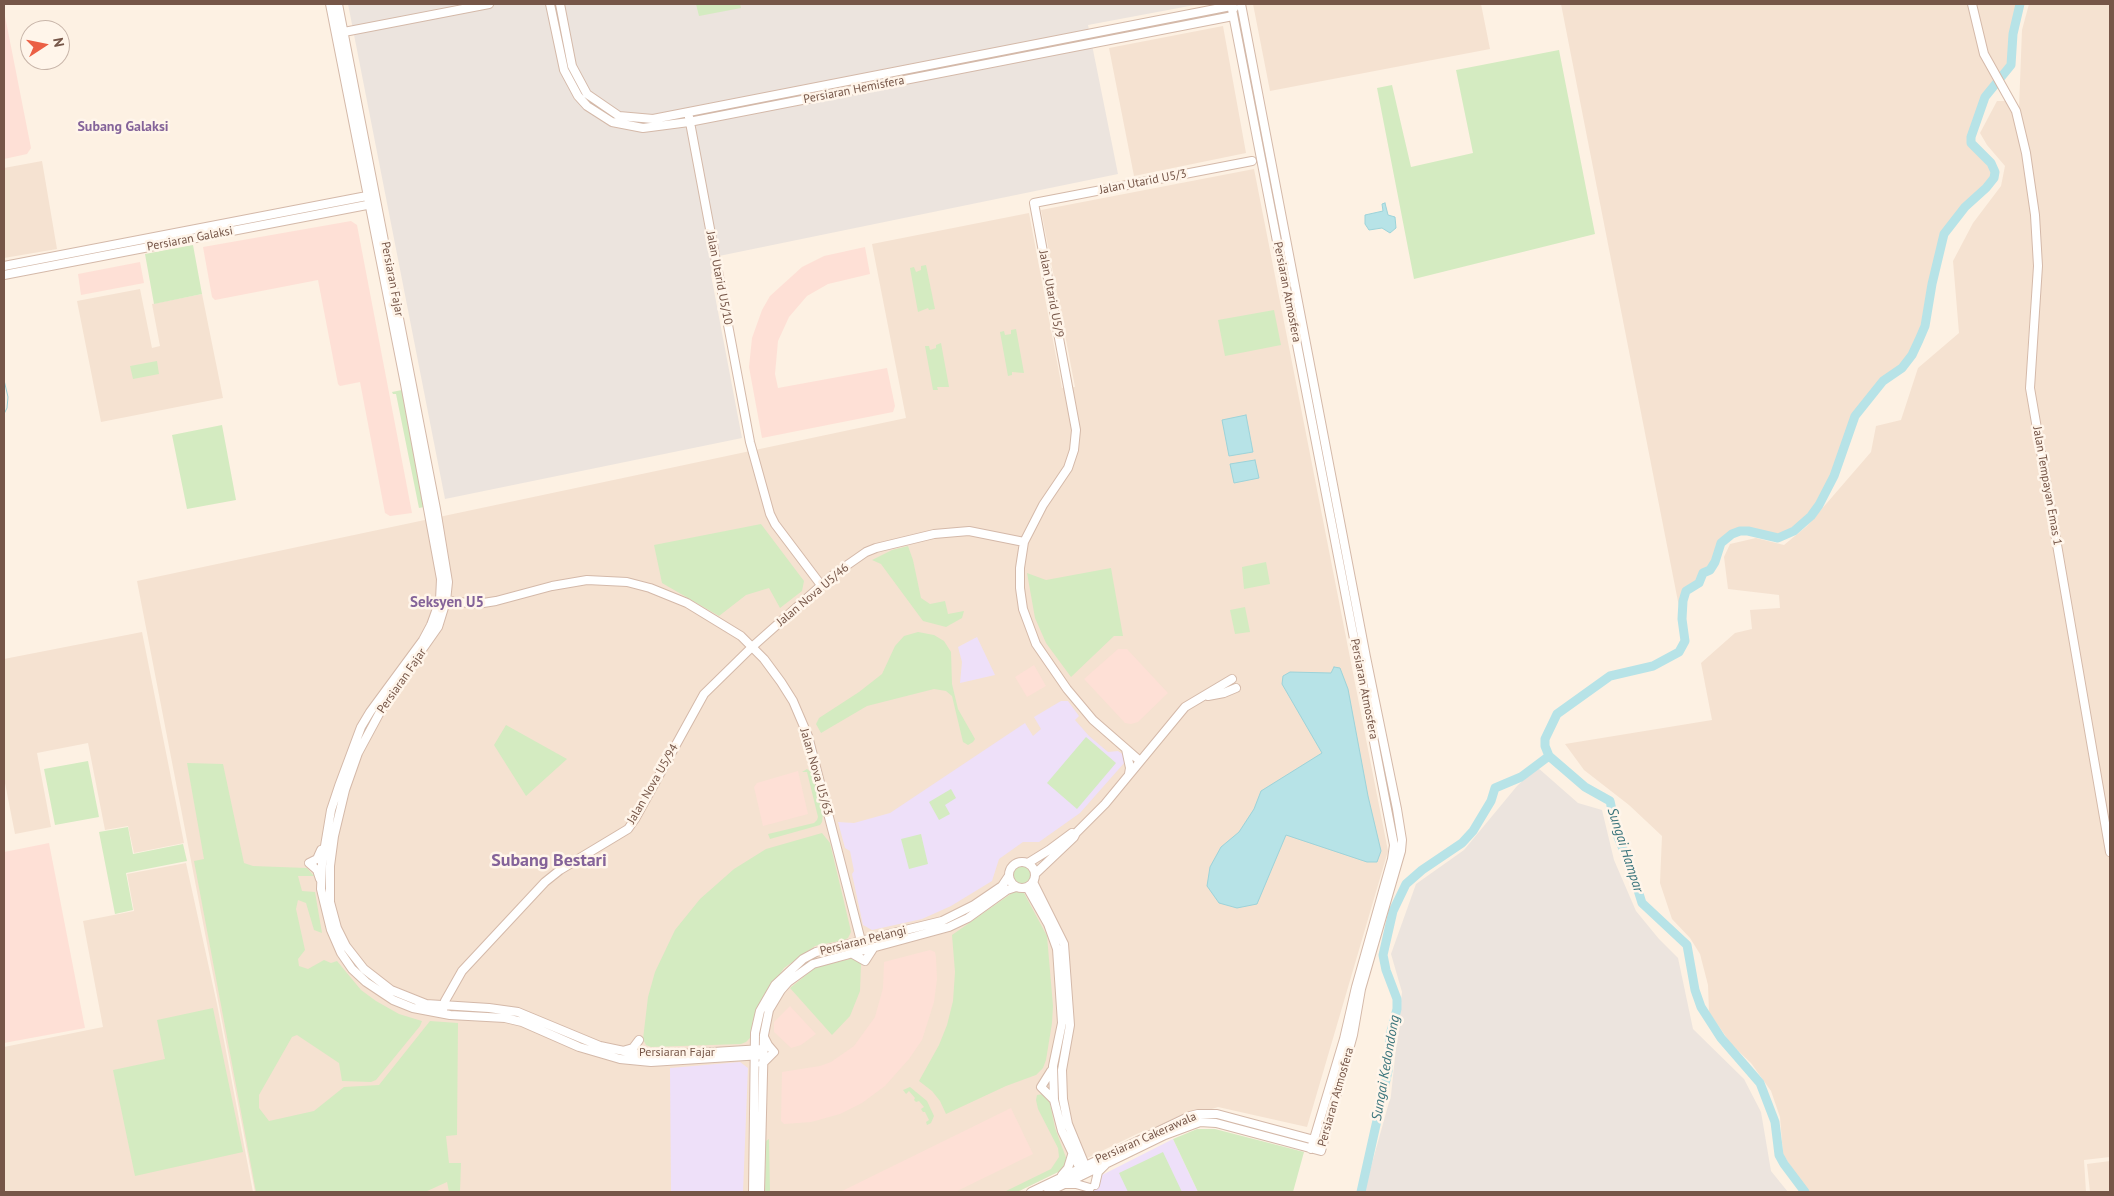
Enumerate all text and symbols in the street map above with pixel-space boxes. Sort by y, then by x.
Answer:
north arrow [20,20,70,70]
text: N [49,36,68,49]
street label: Persiaran Hemisfera [802,73,906,107]
district label: Subang Galaksi [77,119,169,135]
street label: Jalan Utarid U5/3 [1098,166,1188,198]
street label: Persiaran Galaksi [146,224,234,254]
street label: Jalan Utarid U5/10 [703,230,735,326]
street label: Persiaran Fajar [378,240,406,318]
street label: Persiaran Atmosfera [1270,240,1304,344]
street label: Jalan Utarid U5/9 [1035,249,1067,339]
street label: Jalan Tempayan Emas 1 [2029,426,2065,546]
street label: Jalan Nova U5/46 [774,561,852,629]
district label: Seksyen U5 [410,594,484,612]
street label: Persiaran Atmosfera [1347,637,1381,741]
street label: Persiaran Fajar [374,646,430,716]
street label: Jalan Nova U5/63 [797,727,835,817]
street label: Jalan Nova U5/94 [624,742,682,826]
water label: Sungai Hampar [1603,806,1647,894]
district label: Subang Bestari [491,850,607,872]
street label: Persiaran Pelangi [818,923,908,959]
water label: Sungai Kedondong [1368,1014,1404,1122]
street label: Persiaran Fajar [639,1046,715,1060]
street label: Persiaran Atmosfera [1315,1046,1357,1148]
street label: Persiaran Cakerawala [1093,1109,1199,1167]

